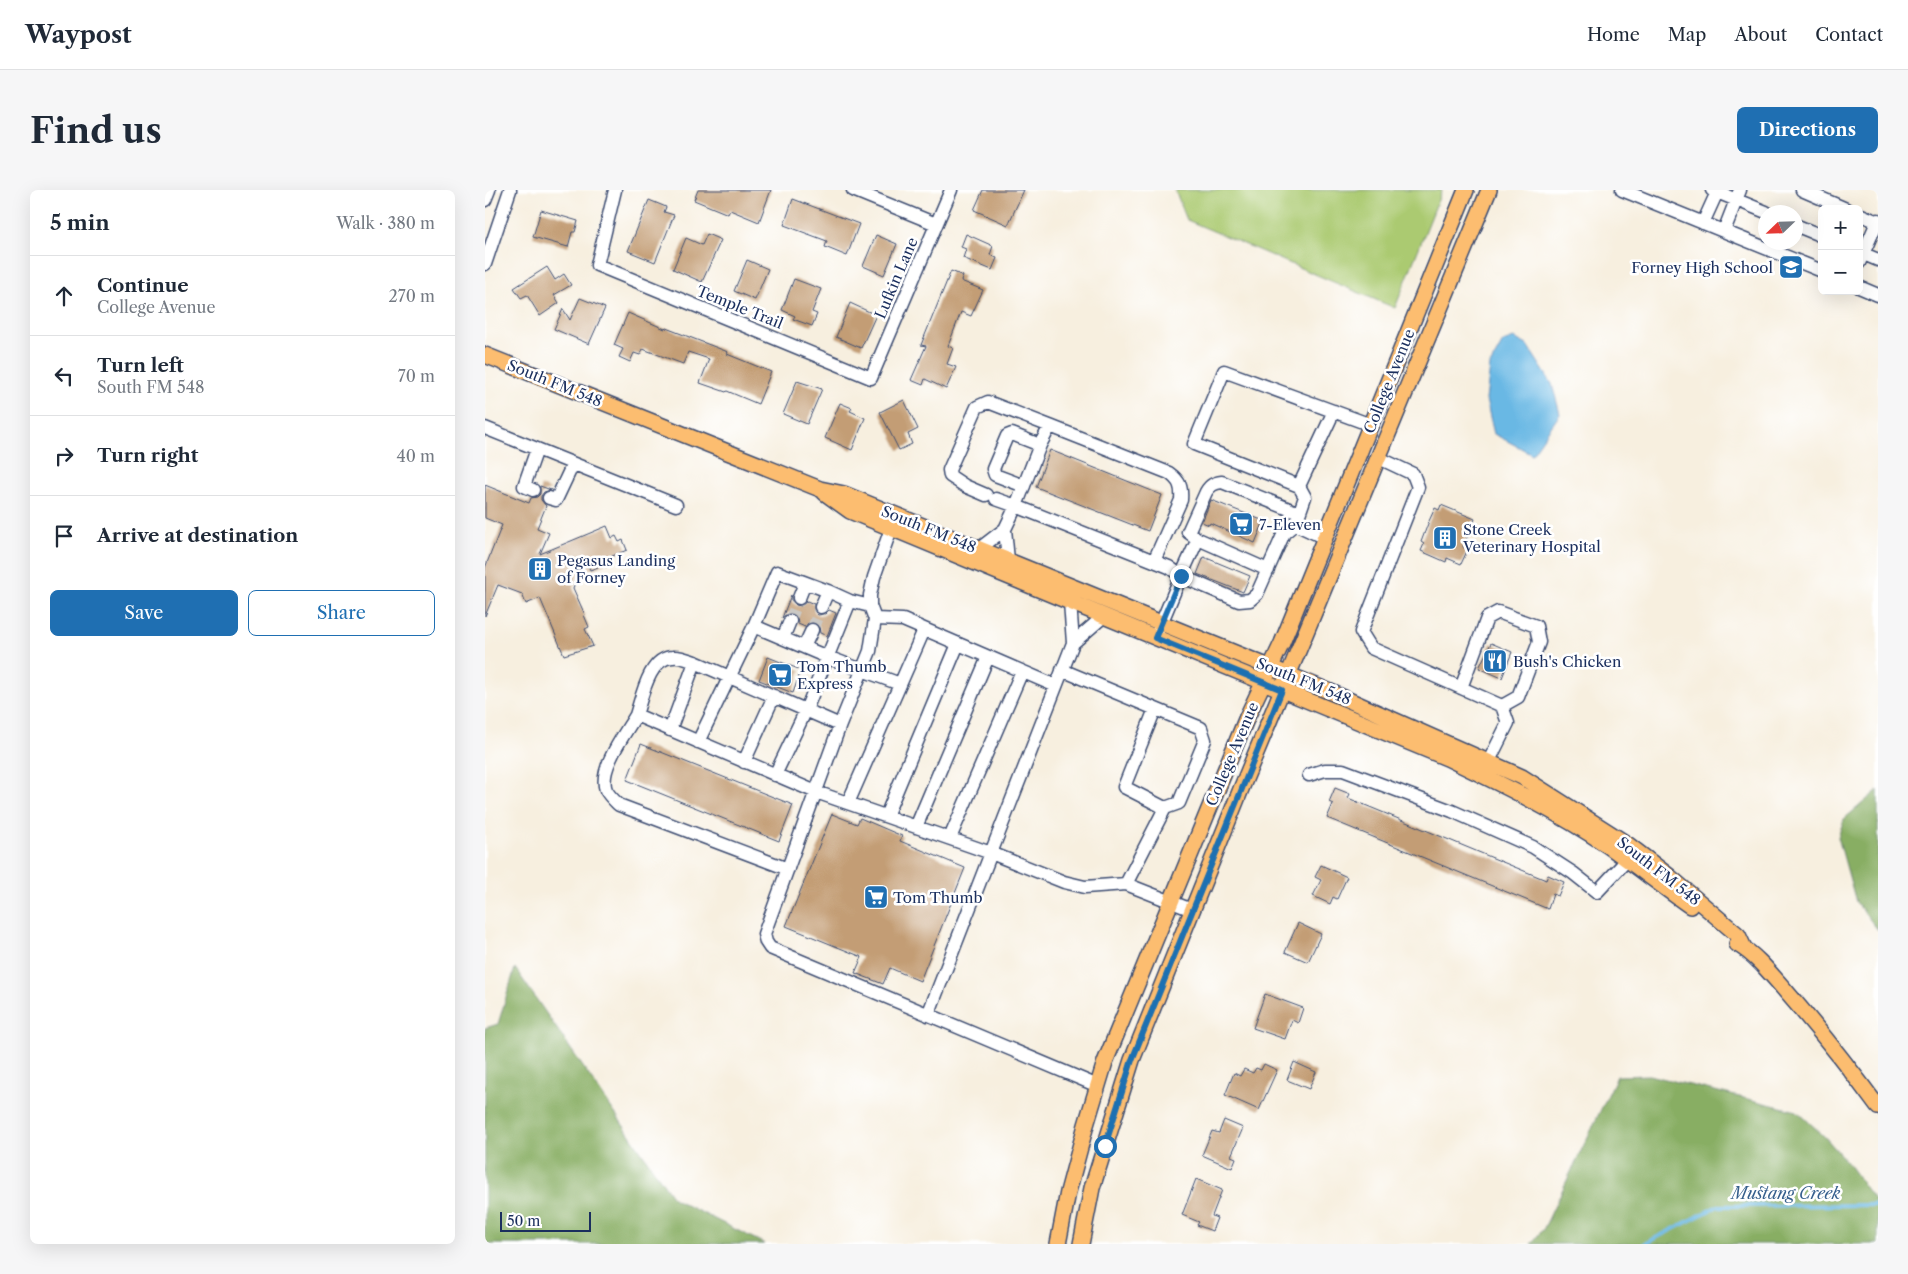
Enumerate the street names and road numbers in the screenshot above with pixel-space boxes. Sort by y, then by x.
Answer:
street label: Lufkin Lane [870,234,922,322]
street label: Temple Trail [694,281,786,333]
street label: College Avenue [1359,326,1419,436]
street label: South FM 548 [505,355,605,411]
street label: South FM 548 [879,501,979,557]
street label: South FM 548 [1254,653,1354,709]
street label: College Avenue [1202,699,1262,809]
street label: South FM 548 [1613,833,1705,910]

